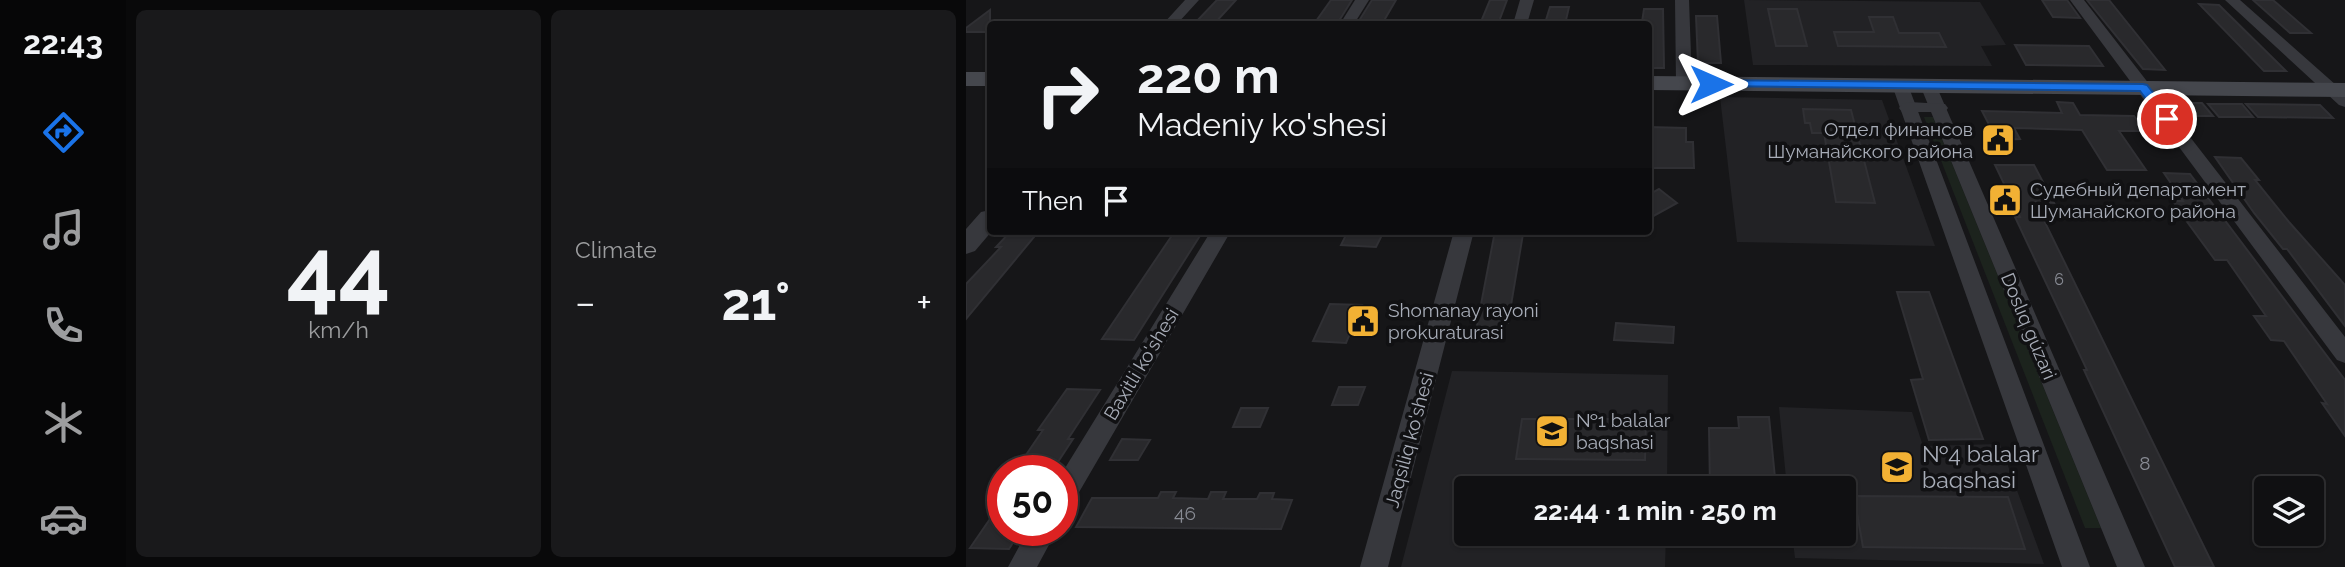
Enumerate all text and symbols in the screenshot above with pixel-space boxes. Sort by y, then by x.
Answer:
text: 22:43 [23,24,103,61]
text: 220 m [1137,47,1280,104]
position arrow [1674,47,1748,121]
icon: right [1022,49,1113,140]
pin [2137,89,2197,149]
icon: arrive [2148,100,2186,138]
text: Madeniy ko'shesi [1137,106,1387,143]
icon: directions [39,108,88,157]
place label: Отдел финансов Шуманайского района [1767,118,1973,162]
public building icon: Отдел финансов Шуманайского района [1979,121,2017,159]
place label: Судебный департамент Шуманайского района [2030,178,2246,222]
public building icon: Судебный департамент Шуманайского района [1986,181,2024,219]
icon: arrive [1097,182,1135,220]
text: Then [1022,186,1083,216]
icon: music [39,205,88,254]
text: 44 [287,217,390,324]
text: Climate [575,236,657,263]
street label: Doslıq gúzari [1997,269,2061,383]
house number: 6 [2054,270,2064,289]
text: 21° [722,271,790,332]
text: − [575,280,595,325]
text: + [916,280,932,325]
place label: Shomanay rayoni prokuraturasi [1388,299,1539,343]
icon: phone [39,301,88,350]
public building icon: Shomanay rayoni prokuraturasi [1344,302,1382,340]
street label: Baxitli ko'shesi [1099,304,1183,424]
text: km/h [308,316,369,343]
street label: Jaqsiliq ko'shesi [1380,370,1438,510]
icon: climate [39,398,88,447]
place label: №1 balalar baqshasi [1576,409,1671,453]
school or university icon: №1 balalar baqshasi [1533,412,1571,450]
place label: №4 balalar baqshasi [1922,440,2039,493]
school or university icon: №4 balalar baqshasi [1878,448,1916,486]
house number: 8 [2139,452,2151,474]
speed limit sign: 50 [987,455,1078,546]
map controls [2254,476,2324,546]
button: layers [2254,476,2324,546]
icon: car [39,494,88,543]
text: 22:44 · 1 min · 250 m [1533,496,1777,526]
house number: 46 [1174,502,1196,524]

